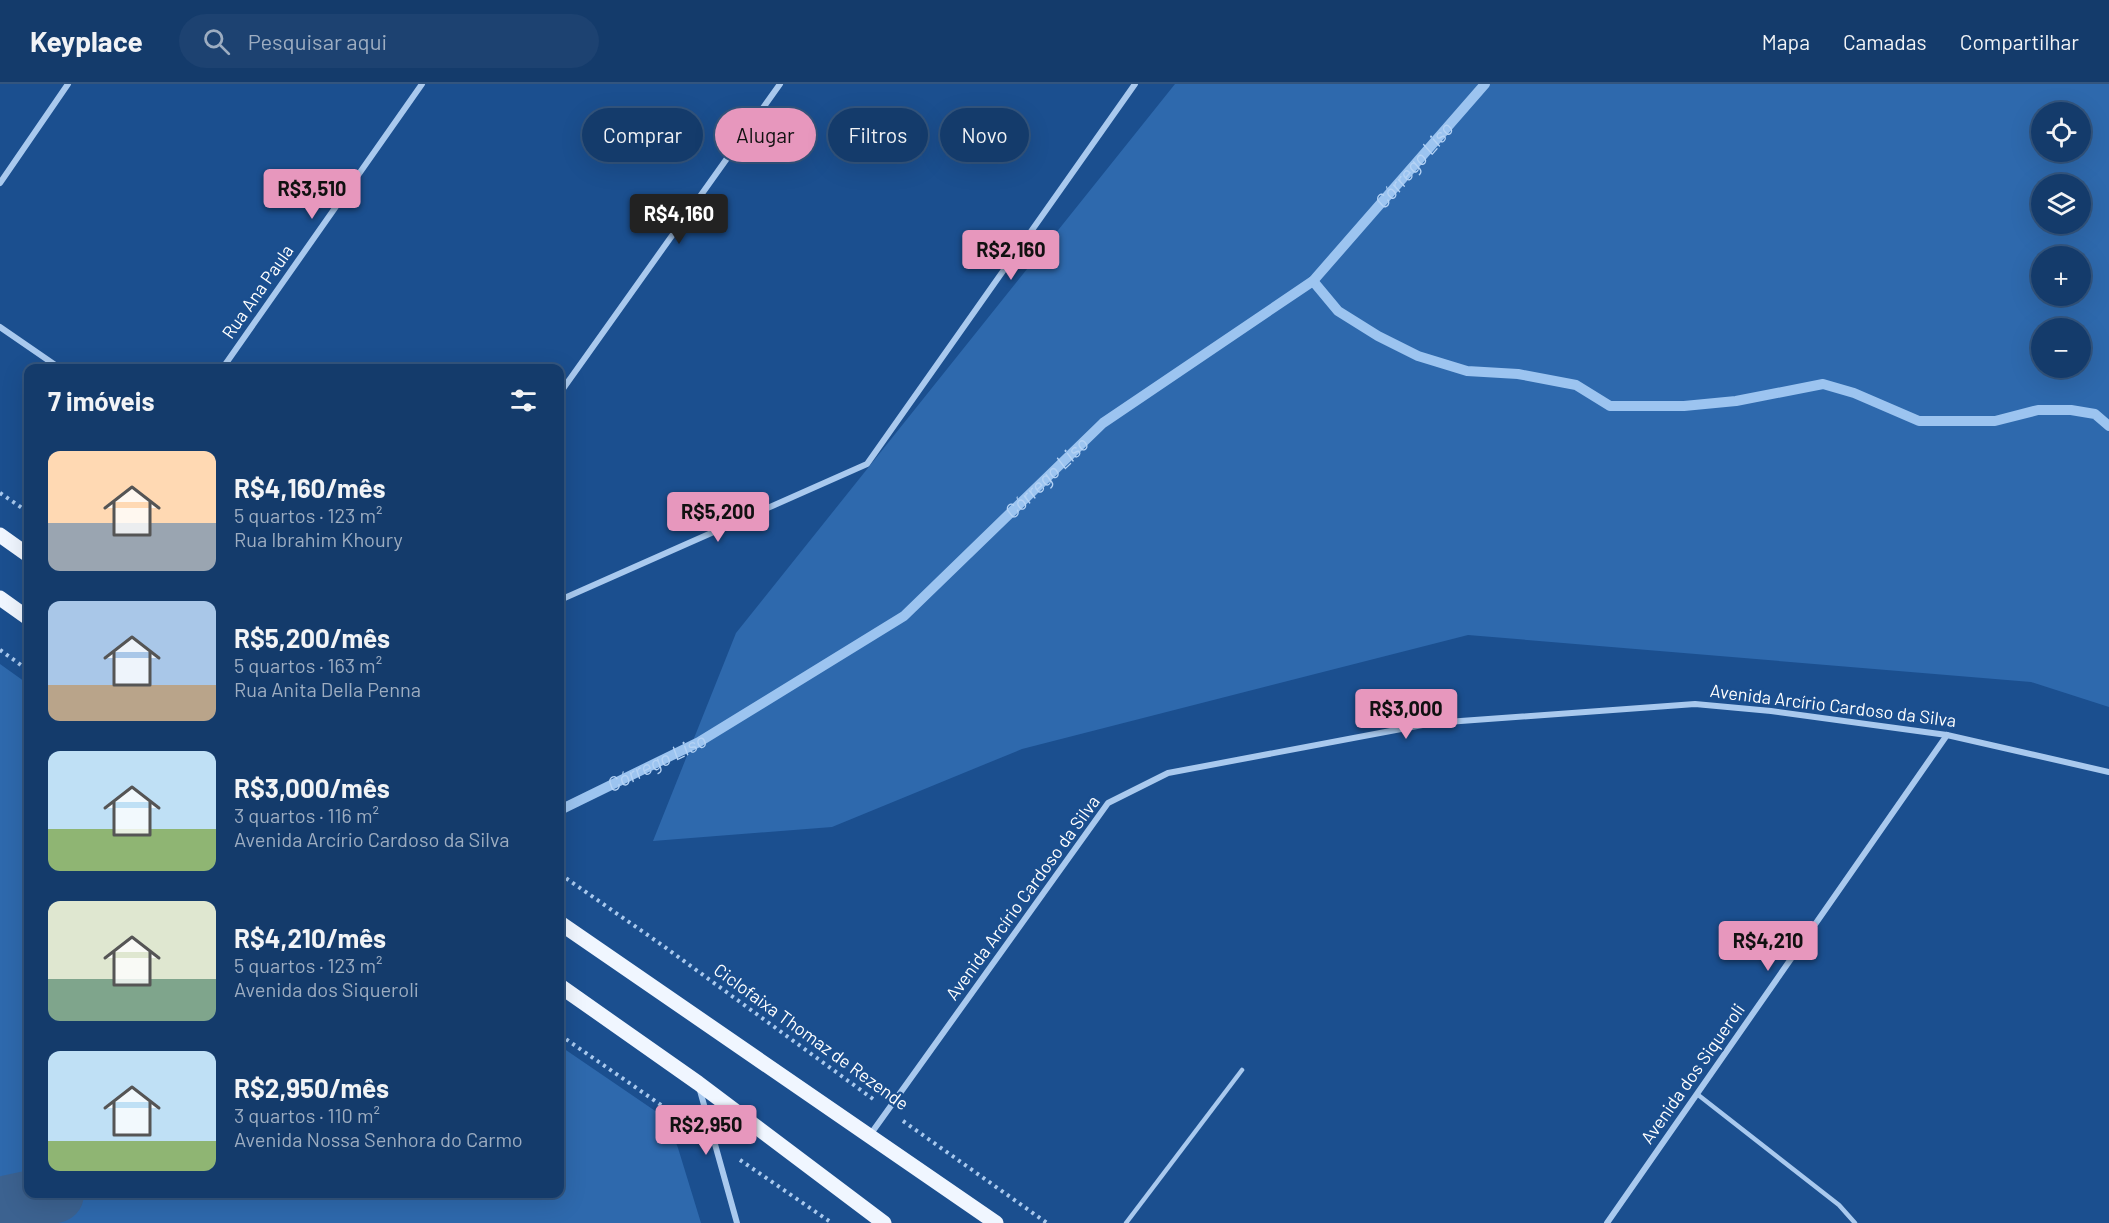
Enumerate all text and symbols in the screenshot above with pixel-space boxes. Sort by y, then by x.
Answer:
search box [179,14,599,68]
text: Keyplace [30,24,143,58]
icon: search [200,25,233,58]
text: Pesquisar aqui [248,28,387,54]
text: Mapa [1762,29,1810,54]
text: Camadas [1843,29,1927,54]
text: Compartilhar [1960,29,2079,54]
map controls [2031,102,2091,378]
button: locate [2031,102,2091,162]
chip: Comprar [582,108,703,162]
chip: Alugar [715,108,816,162]
chip: Filtros [828,108,928,162]
chip: Novo [940,108,1029,162]
water label: Córrego Liso [1369,116,1458,213]
pin: R$3,510 [257,169,367,220]
button: layers [2031,174,2091,234]
text: R$3,510 [278,176,346,200]
pin: R$4,160 [624,194,734,245]
text: R$4,160 [644,201,714,225]
pin: R$2,160 [956,230,1066,281]
text: R$2,160 [976,237,1046,261]
street label: Rua Ana Paula [217,240,298,343]
button: + [2031,246,2091,306]
button: − [2031,318,2091,378]
icon: filters [507,384,540,417]
text: 7 imóveis [48,385,154,416]
water label: Córrego Liso [999,431,1093,523]
text: R$4,160/mês [234,472,386,503]
icon: home [96,475,168,547]
pin: R$5,200 [663,492,773,543]
text: R$5,200 [681,499,755,523]
text: 5 quartos · 123 m² [234,503,382,527]
text: Rua Ibrahim Khoury [234,527,403,551]
text: R$5,200/mês [234,622,390,653]
icon: home [96,625,168,697]
text: 5 quartos · 163 m² [234,653,382,677]
text: Rua Anita Della Penna [234,677,421,701]
street label: Avenida Arcírio Cardoso da Silva [1709,679,1957,731]
pin: R$3,000 [1351,689,1461,740]
text: R$3,000 [1369,696,1443,720]
water label: Córrego Liso [603,727,711,796]
text: R$3,000/mês [234,772,390,803]
icon: home [96,775,168,847]
street label: Avenida Arcírio Cardoso da Silva [940,791,1104,1004]
text: 3 quartos · 116 m² [234,803,379,827]
text: Avenida Arcírio Cardoso da Silva [234,827,509,851]
pin: R$4,210 [1713,921,1823,972]
text: R$4,210/mês [234,922,386,953]
icon: home [96,925,168,997]
text: R$4,210 [1733,928,1803,952]
text: 5 quartos · 123 m² [234,953,382,977]
street label: Ciclofaixa Thomaz de Rezende [710,958,913,1114]
text: Avenida dos Siqueroli [234,977,419,1001]
street label: Avenida dos Siqueroli [1635,999,1749,1148]
text: R$2,950/mês [234,1072,389,1103]
icon: home [96,1075,168,1147]
text: 3 quartos · 110 m² [234,1103,380,1127]
pin: R$2,950 [651,1105,761,1156]
text: R$2,950 [669,1112,743,1136]
text: Avenida Nossa Senhora do Carmo [234,1127,523,1151]

